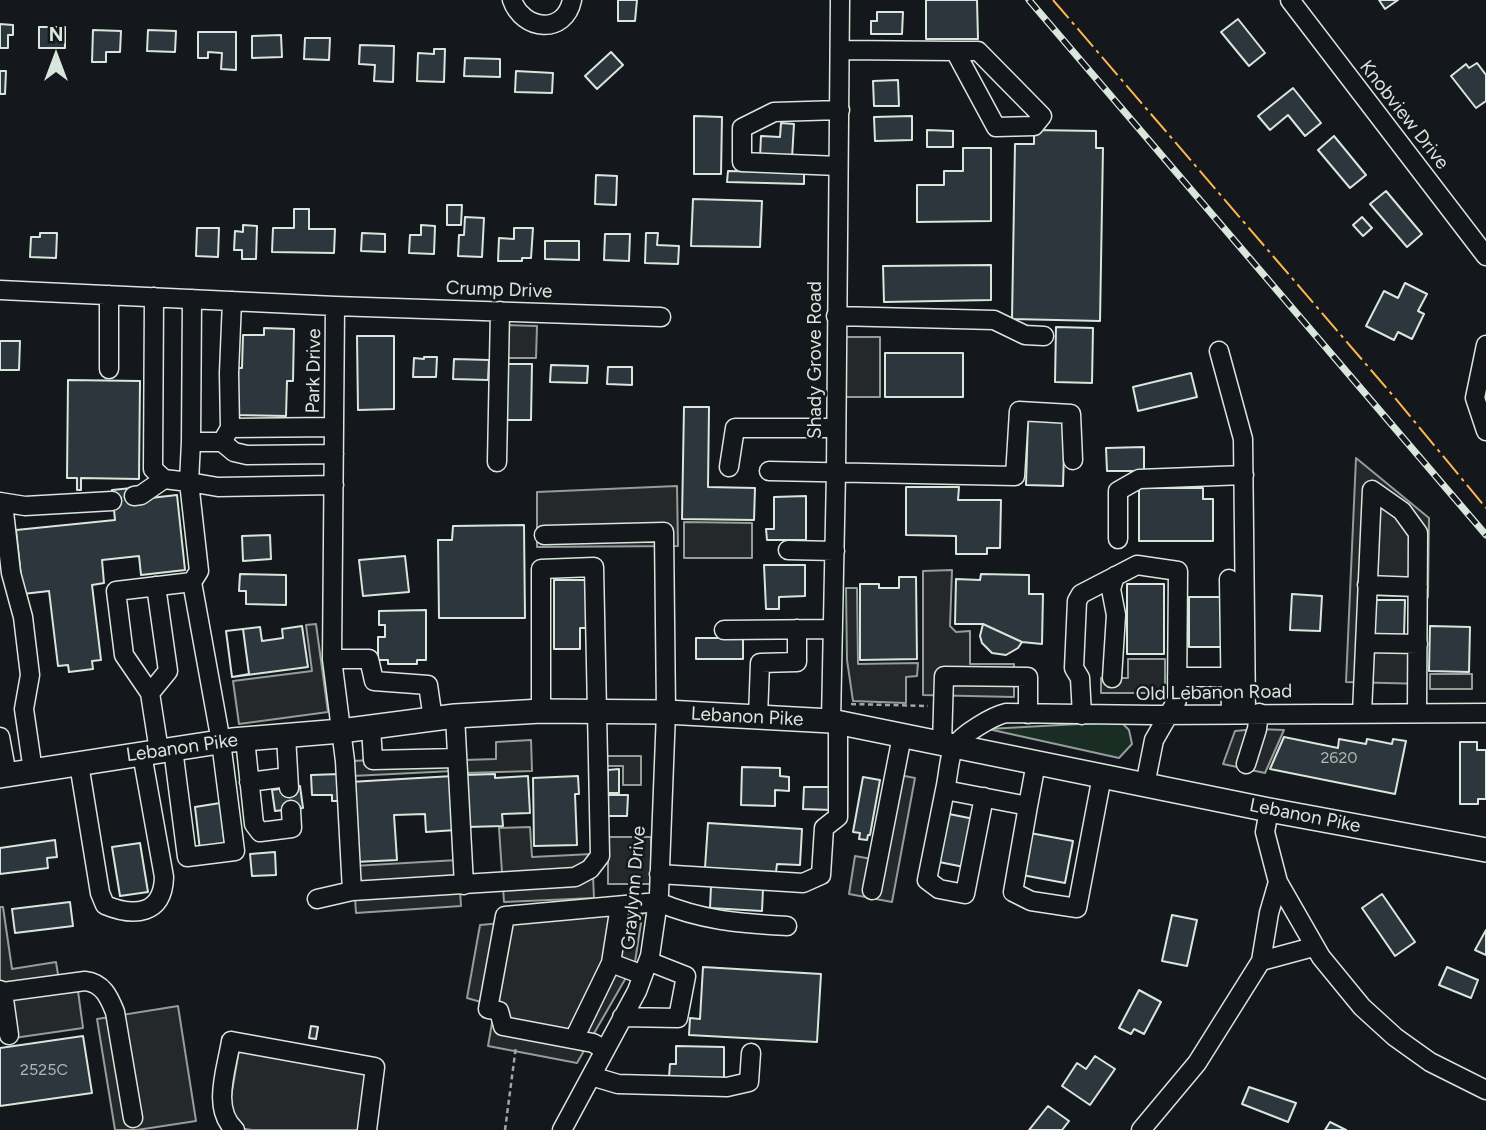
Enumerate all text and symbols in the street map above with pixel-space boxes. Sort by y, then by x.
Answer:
north arrow [21,21,91,91]
text: N [49,23,63,46]
street label: Knobview Drive [1354,56,1454,174]
street label: Crump Drive [445,277,553,303]
street label: Shady Grove Road [804,281,826,439]
street label: Park Drive [302,328,326,414]
street label: Old Lebanon Road [1136,680,1292,706]
street label: Lebanon Pike [690,703,804,731]
street label: Lebanon Pike [125,729,239,767]
house number: 2620 [1320,748,1358,768]
street label: Lebanon Pike [1247,794,1363,838]
street label: Graylynn Drive [617,825,651,951]
house number: 2525C [20,1060,68,1080]

